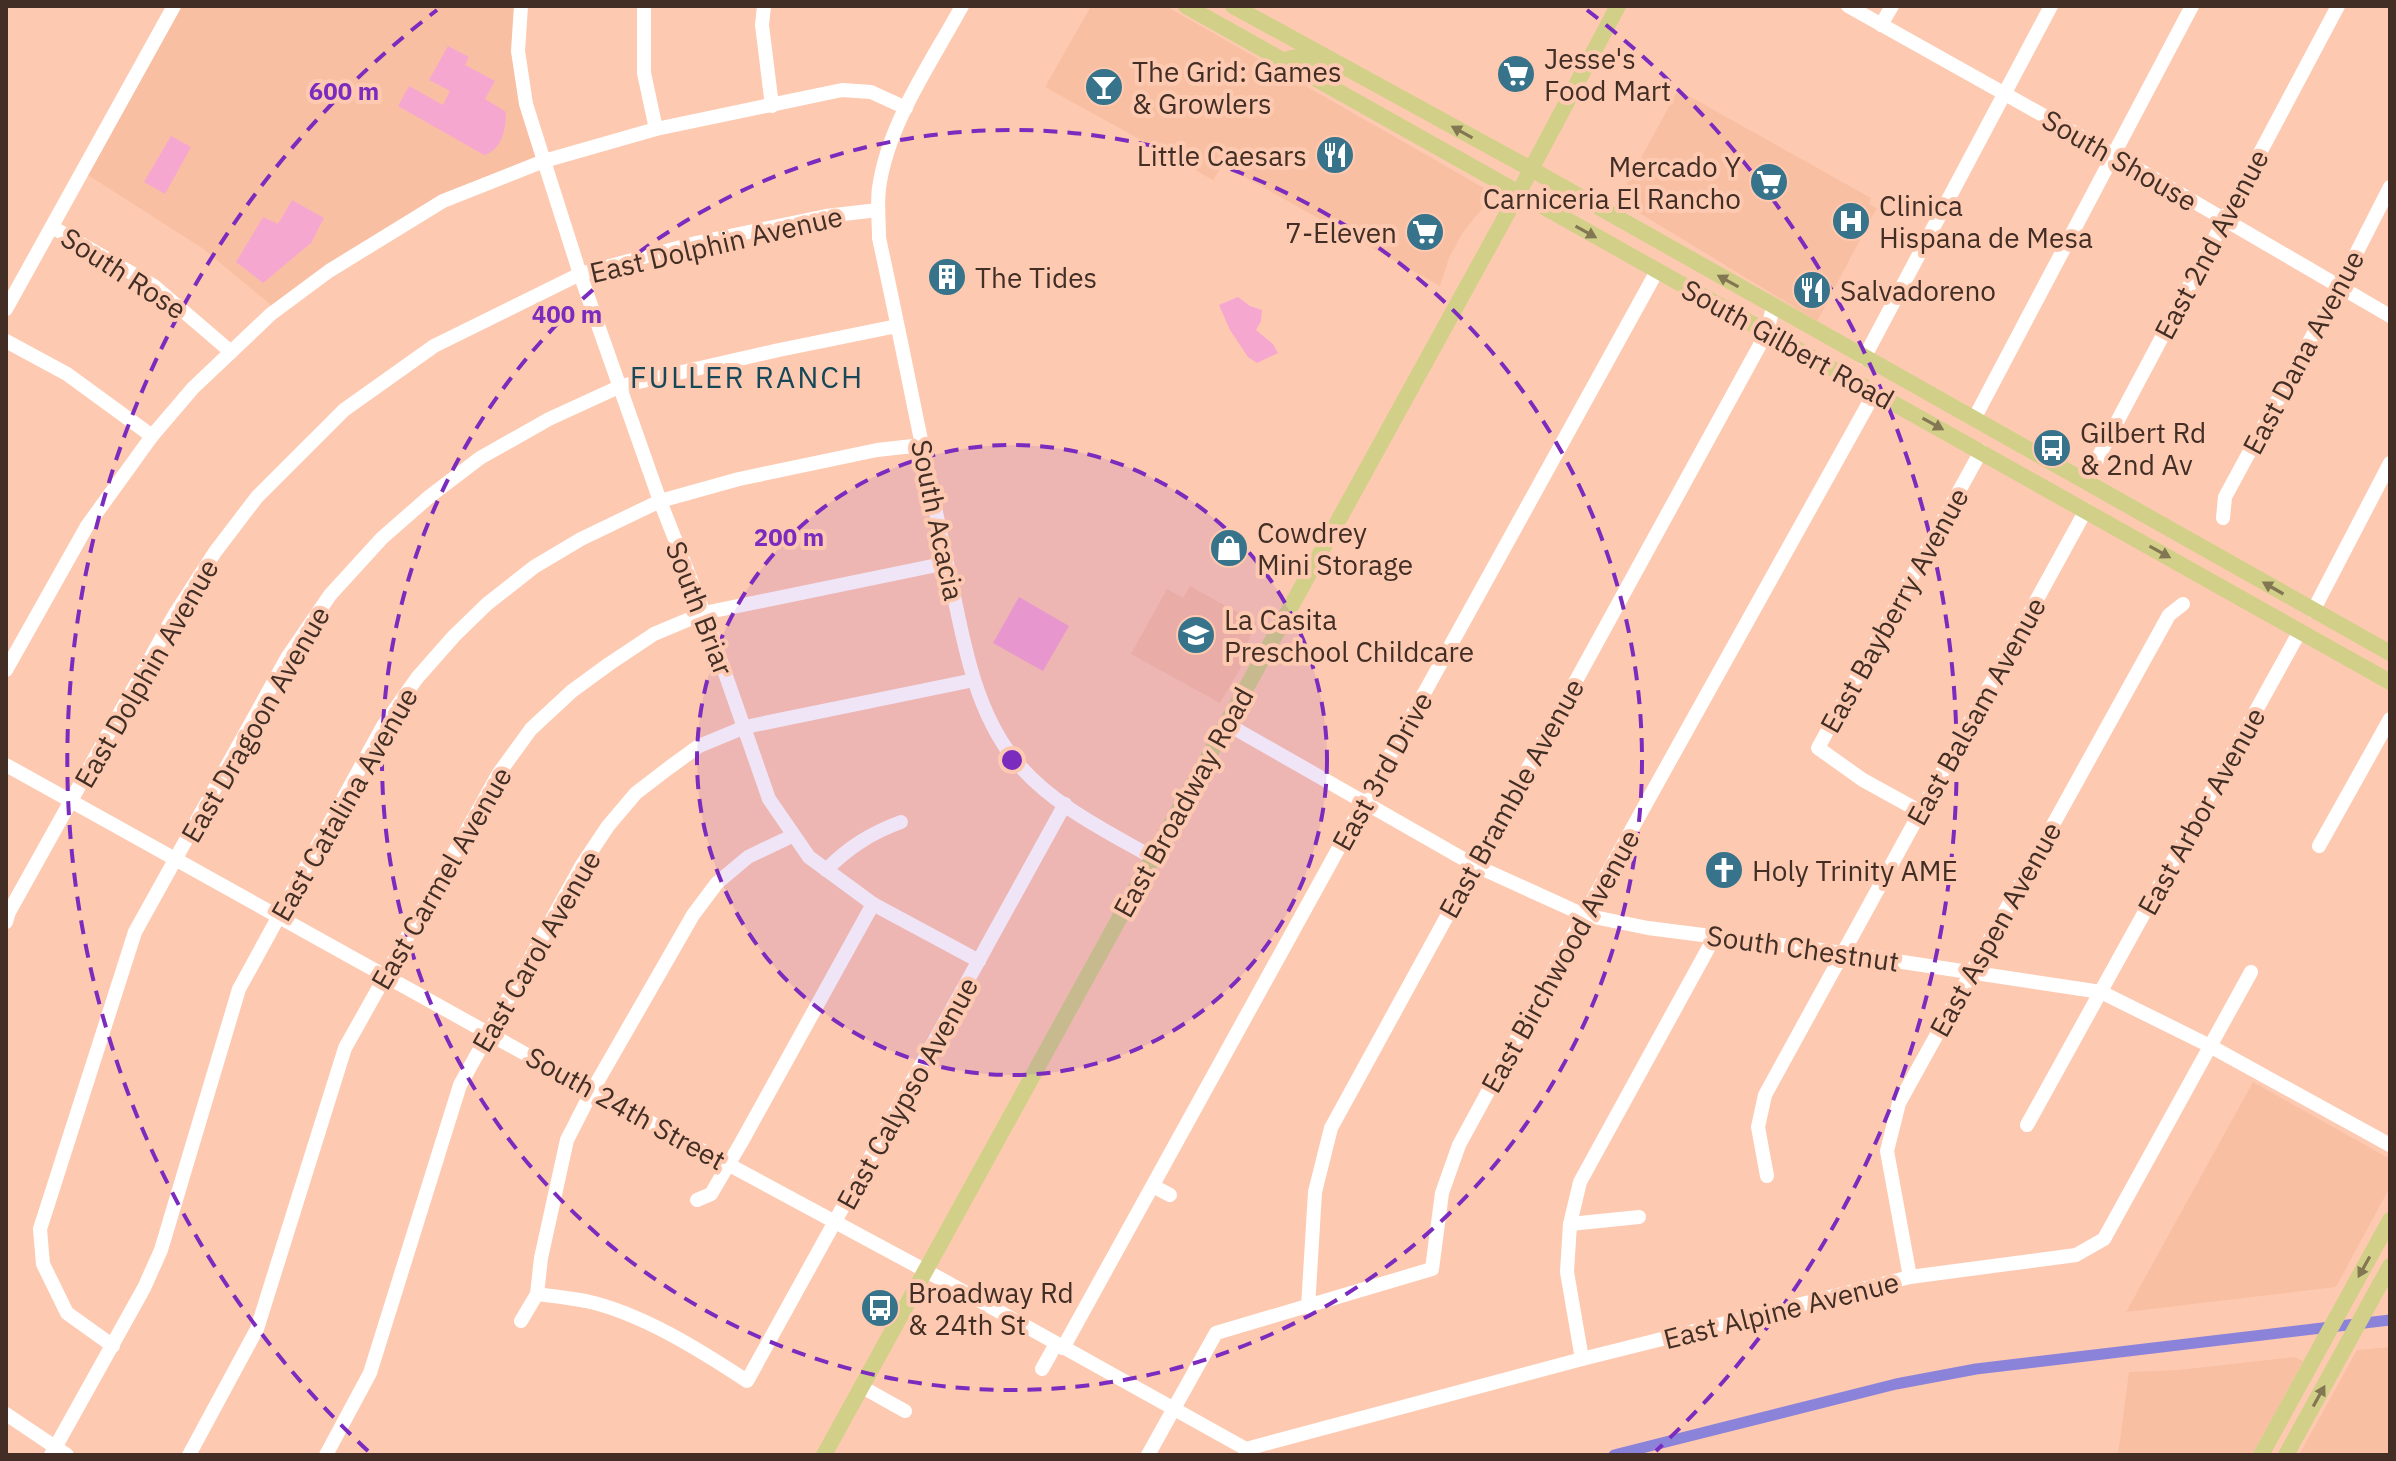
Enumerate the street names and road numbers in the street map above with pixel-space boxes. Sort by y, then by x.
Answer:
street label: South Shouse [2036,101,2204,219]
street label: East 2nd Avenue [2145,143,2277,345]
street label: East Dolphin Avenue [586,197,846,291]
street label: South Rose [54,219,194,327]
street label: East Dana Avenue [2234,244,2372,460]
street label: South Gilbert Road [1675,270,1901,418]
street label: South Acacia [903,436,973,604]
street label: East Bayberry Avenue [1811,481,1977,739]
street label: South Briar [657,536,743,680]
street label: East Dolphin Avenue [65,552,227,794]
street label: East Balsam Avenue [1898,590,2054,832]
street label: East Dragoon Avenue [172,599,338,849]
street label: East Bramble Avenue [1430,672,1592,924]
street label: East Catalina Avenue [262,680,426,928]
street label: East Broadway Road [1104,680,1262,924]
street label: East 3rd Drive [1323,685,1441,857]
street label: East Arbor Avenue [2129,701,2273,921]
street label: East Carmel Avenue [362,760,520,996]
street label: East Aspen Avenue [1921,815,2069,1043]
street label: East Birchwood Avenue [1472,823,1648,1099]
street label: East Carol Avenue [463,843,609,1059]
street label: South Chestnut [1704,916,1902,980]
street label: East Calypso Avenue [828,970,986,1216]
street label: South 24th Street [520,1038,732,1178]
street label: East Alpine Avenue [1659,1263,1903,1357]

